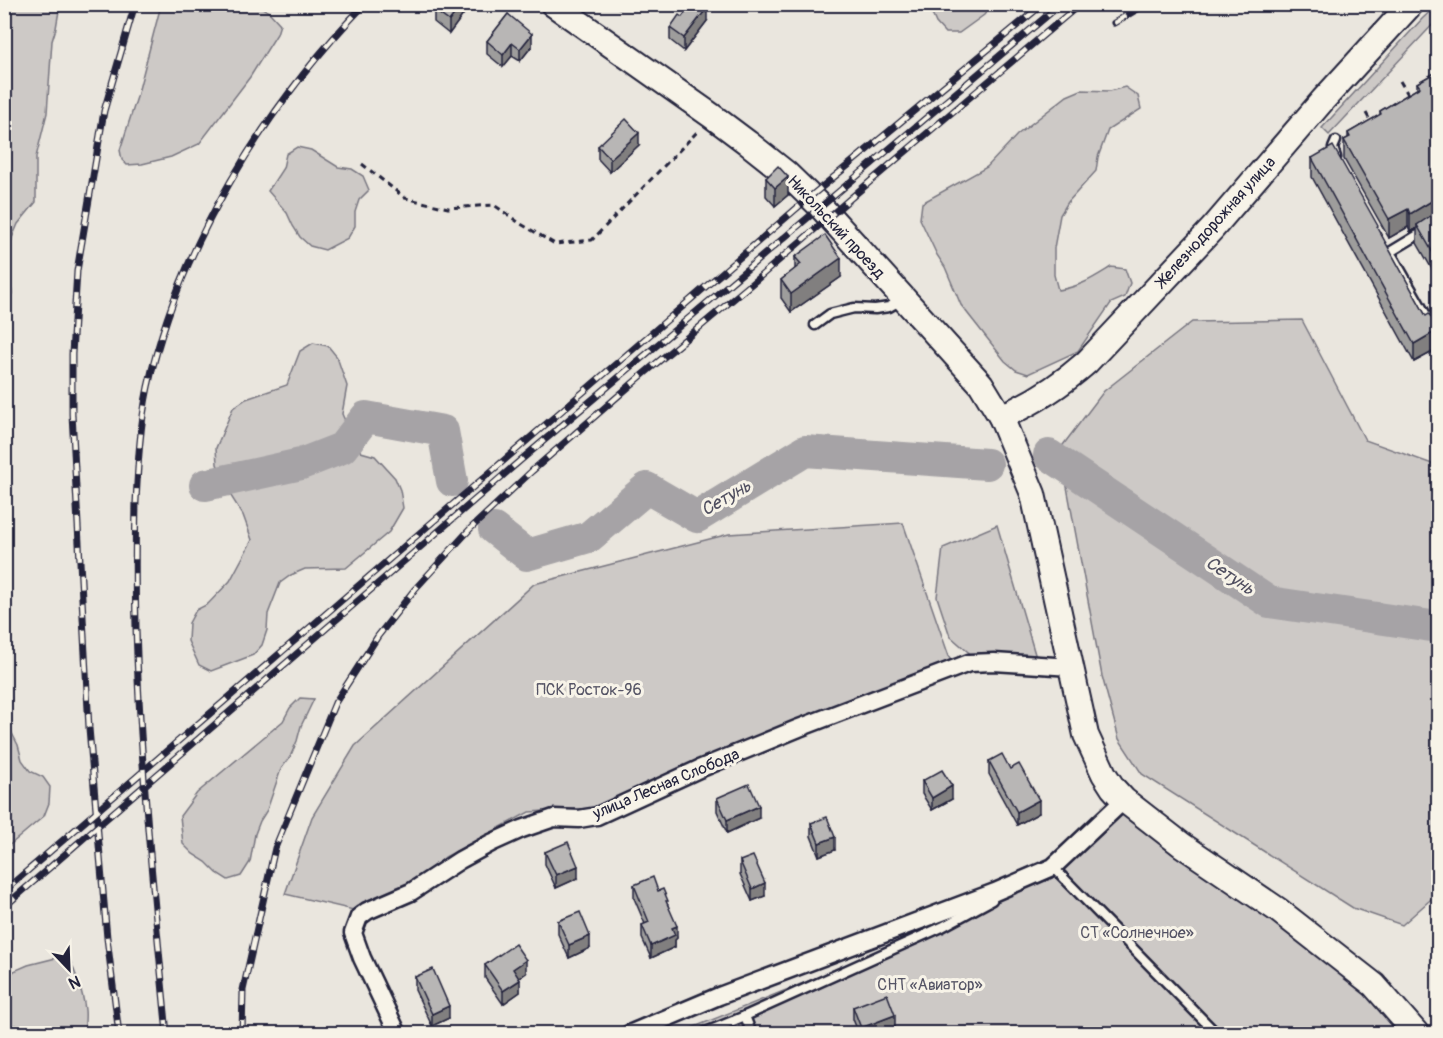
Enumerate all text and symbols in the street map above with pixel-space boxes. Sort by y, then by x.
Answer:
street label: Железнодорожная улица [1150,153,1280,294]
street label: Никольский проезд [783,171,889,283]
water label: Сетунь [697,474,756,521]
water label: Сетунь [1201,551,1259,601]
park label: ПСК Росток-96 [536,680,642,700]
street label: улица Лесная Слобода [589,744,742,824]
park label: СТ «Солнечное» [1080,923,1194,943]
north arrow [39,939,99,999]
text: N [65,971,83,993]
park label: СНТ «Авиатор» [877,975,983,995]

